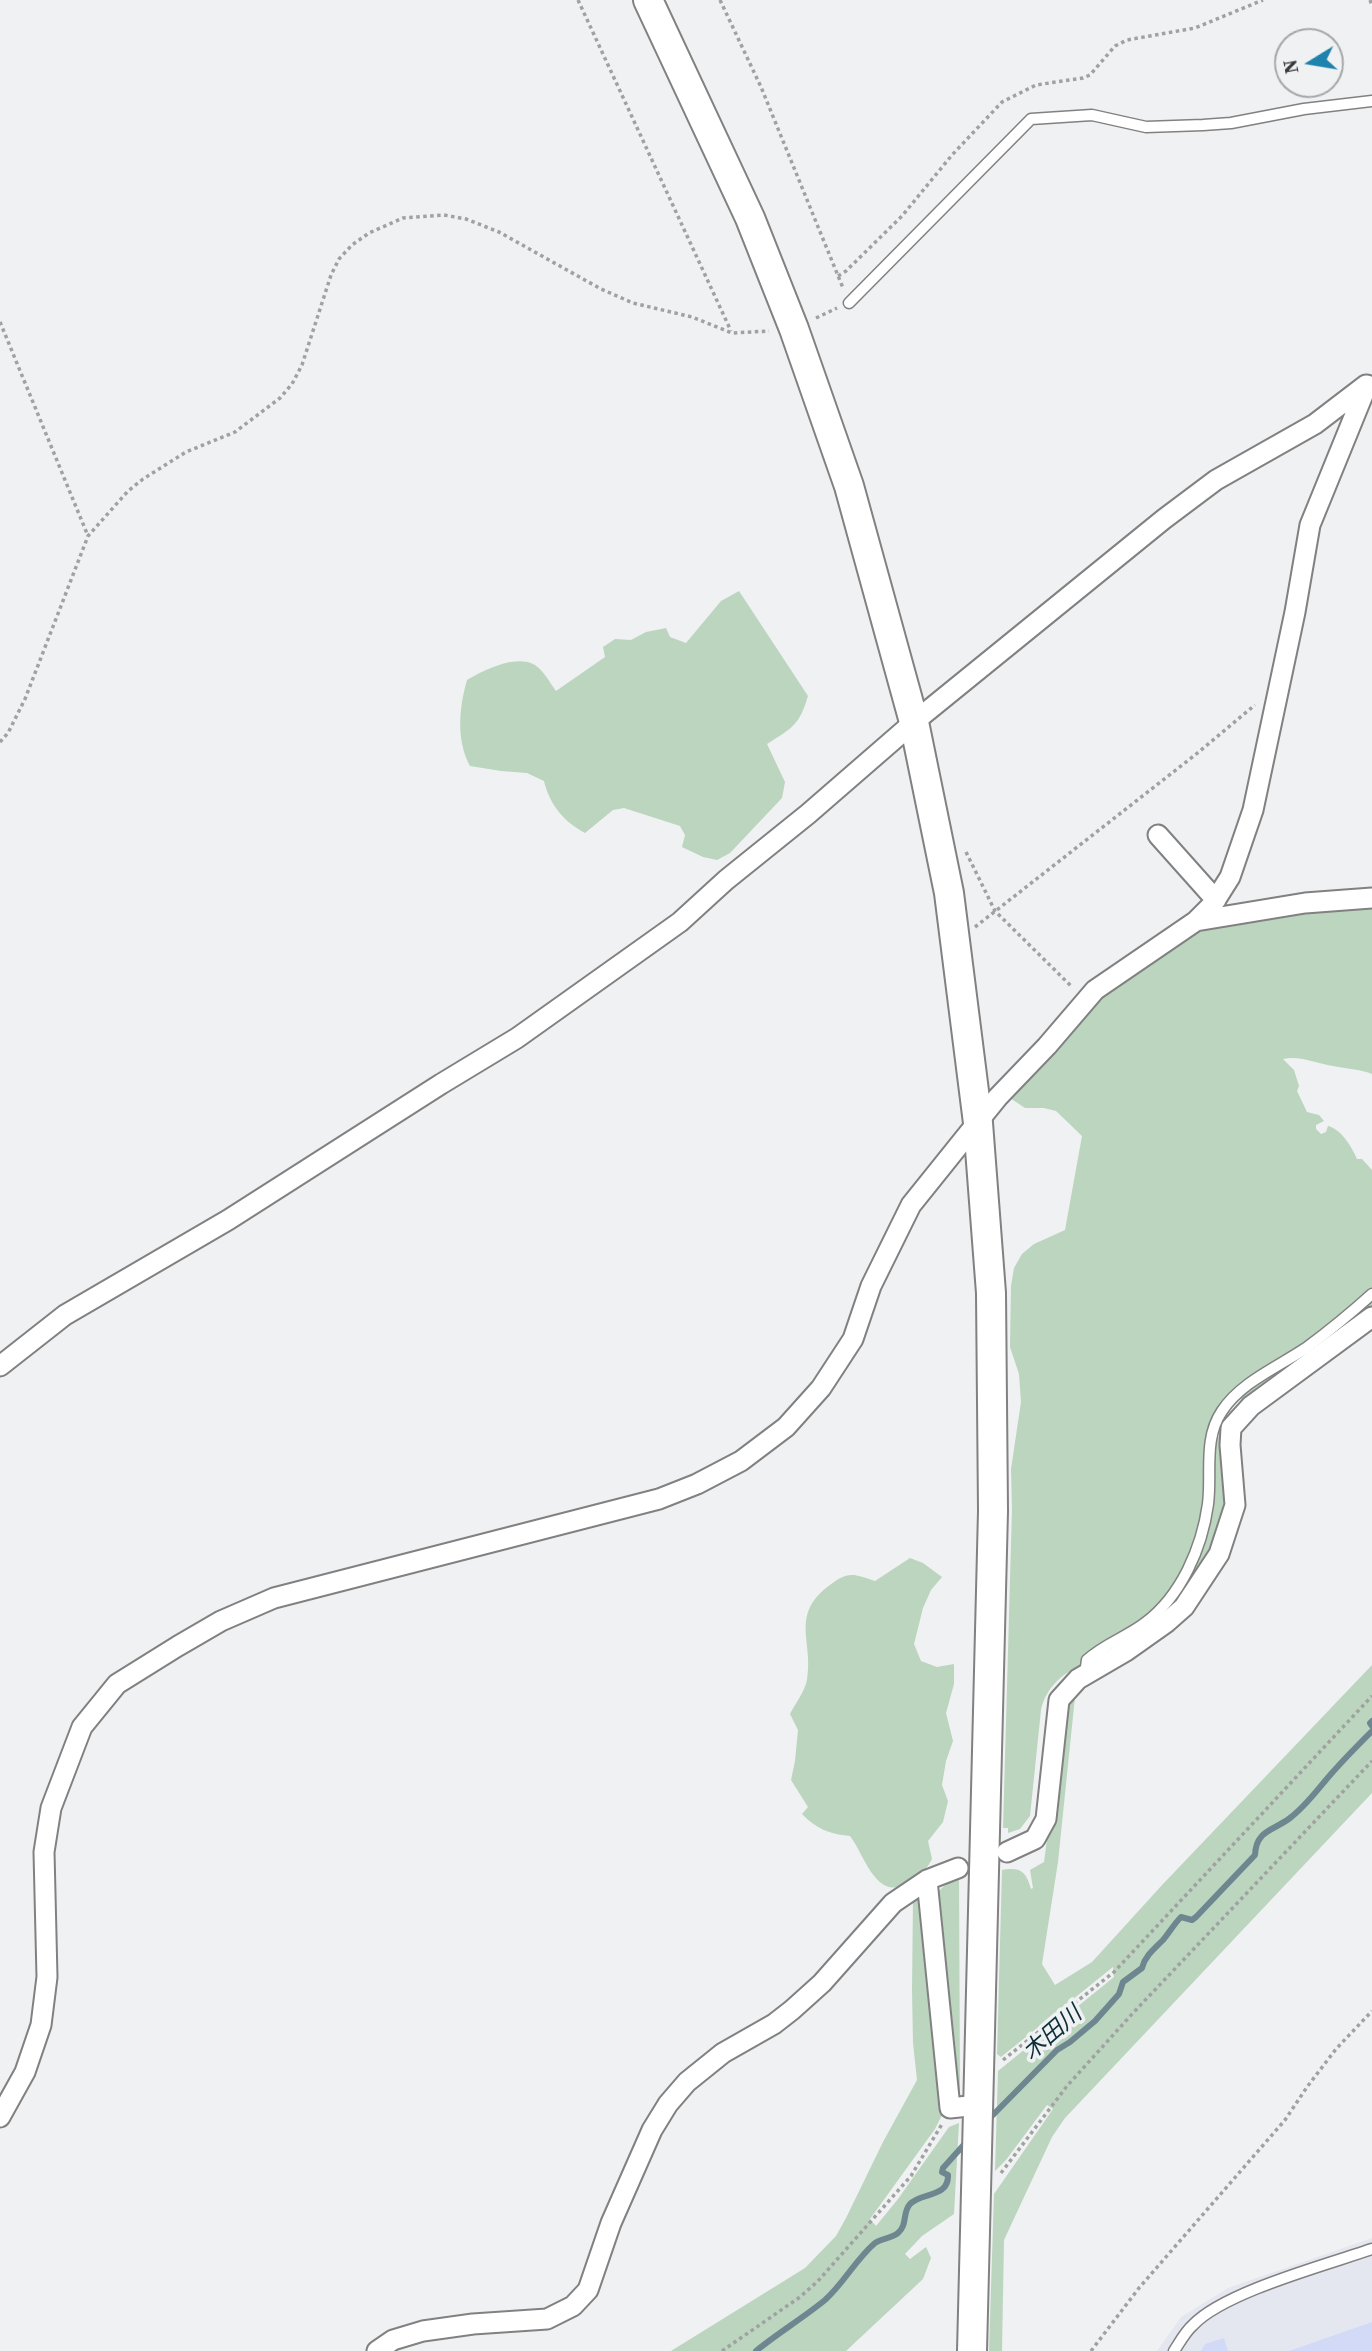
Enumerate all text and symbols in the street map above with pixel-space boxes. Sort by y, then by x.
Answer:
north arrow [1274,28,1344,98]
text: N [1276,57,1304,76]
water label: 木田川 [1018,2001,1088,2067]

